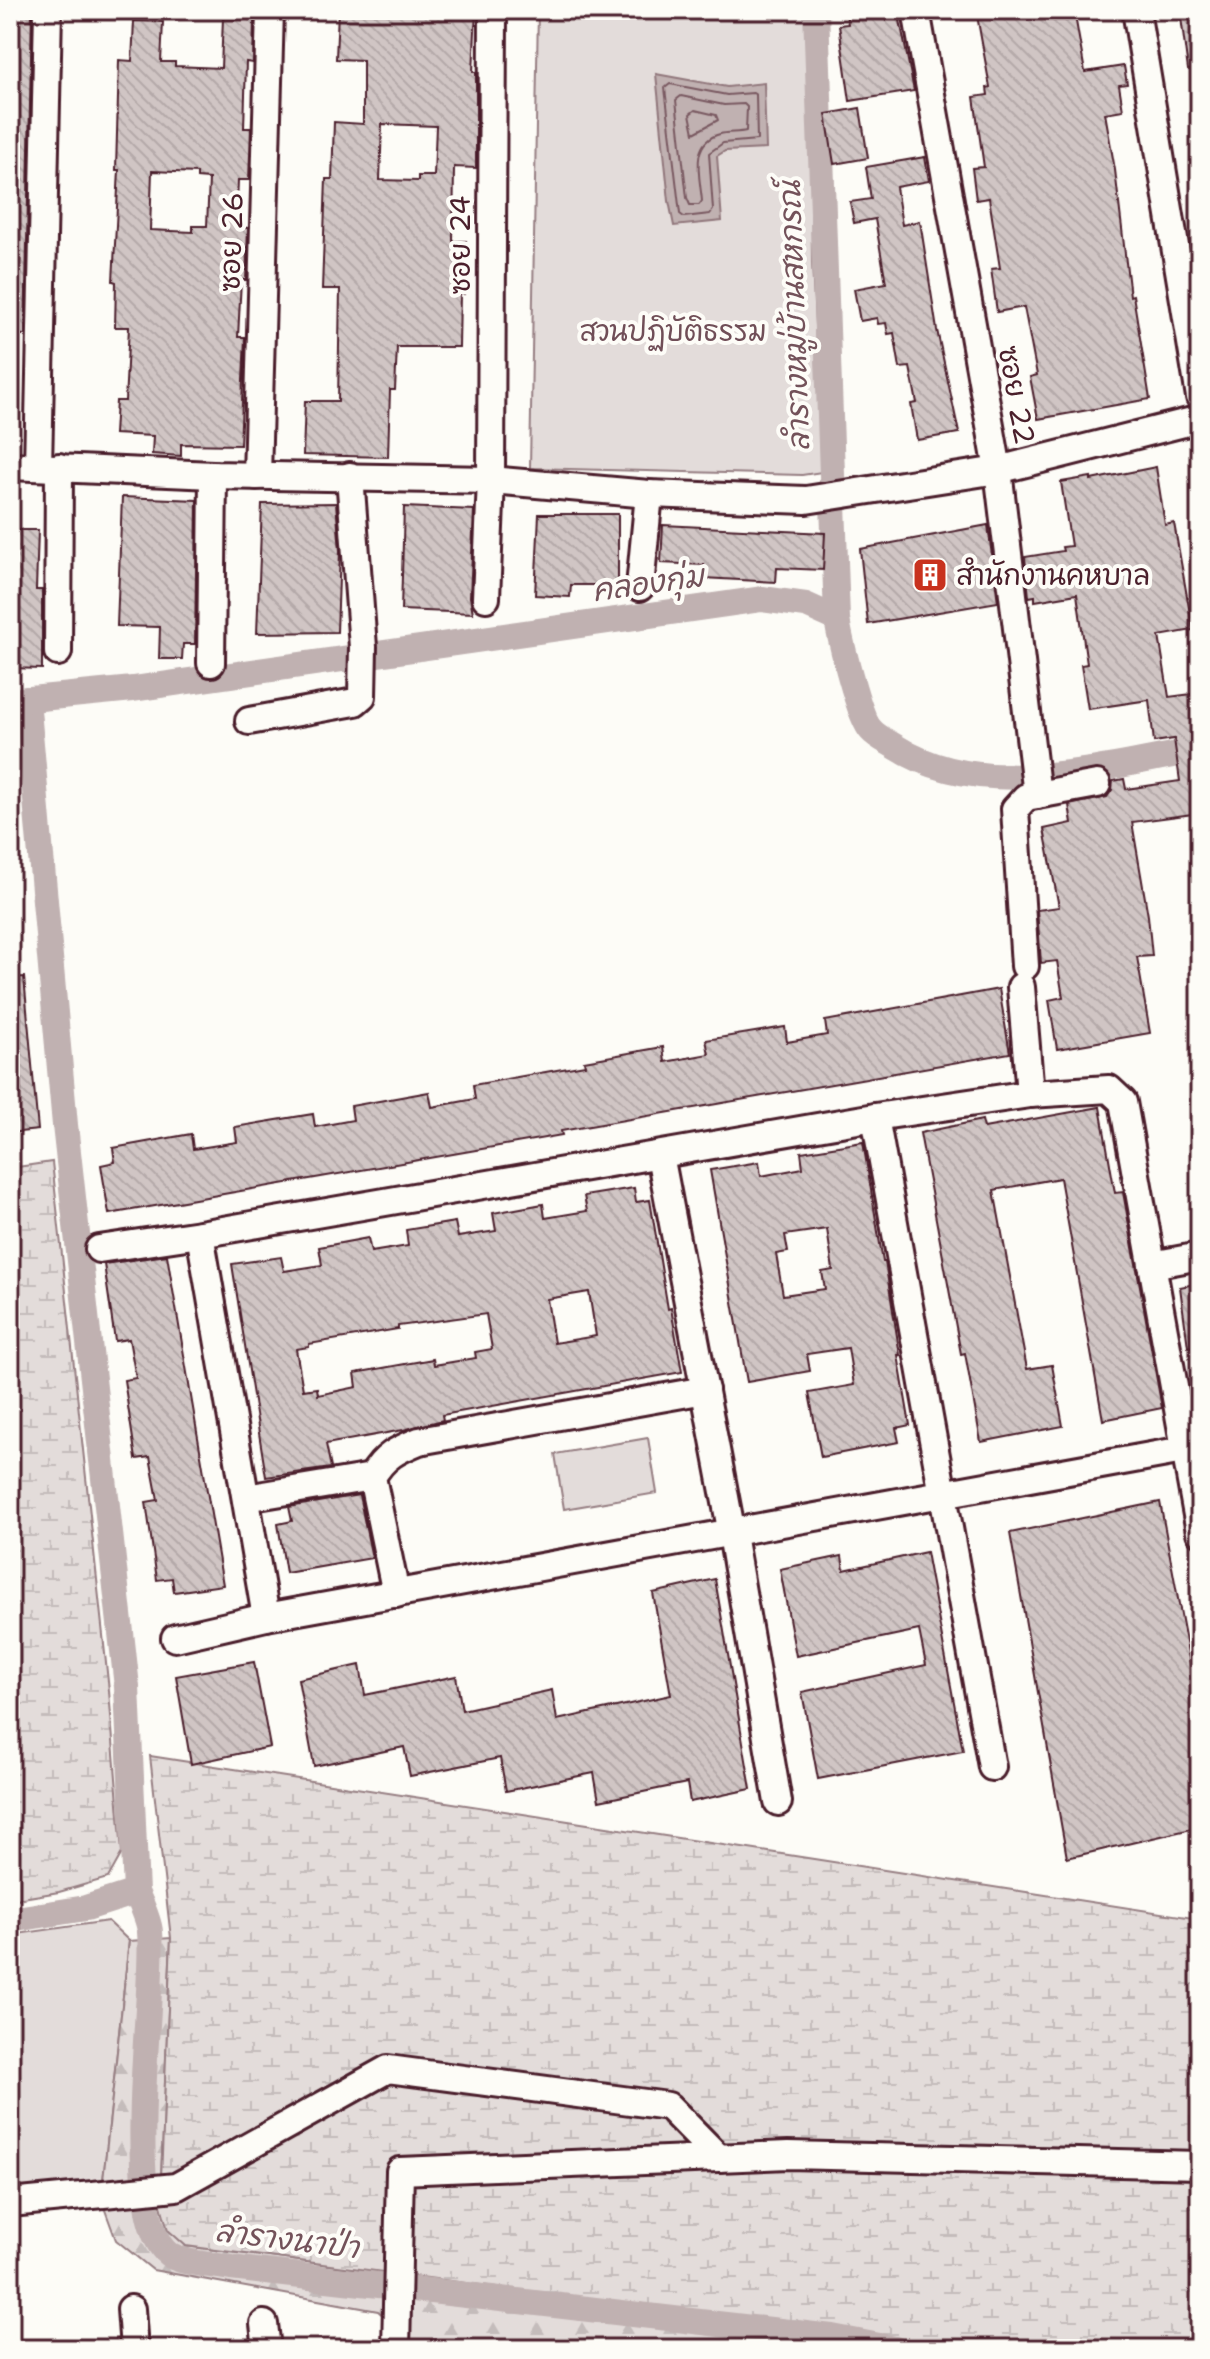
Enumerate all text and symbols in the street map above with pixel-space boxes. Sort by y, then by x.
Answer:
water label: ลำรางหมู่บ้านสหกรณ์ [769,175,821,452]
street label: ซอย 26 [210,192,252,292]
street label: ซอย 24 [441,195,479,295]
park label: สวนปฏิบัติธรรม [579,312,767,352]
street label: ซอย 22 [990,343,1044,447]
water label: คลองกุ่ม [590,555,709,613]
building icon: สำนักงานคหบาล [911,556,949,594]
place label: สำนักงานคหบาล [956,556,1150,594]
water label: ลำรางนาป่า [213,2210,363,2268]

